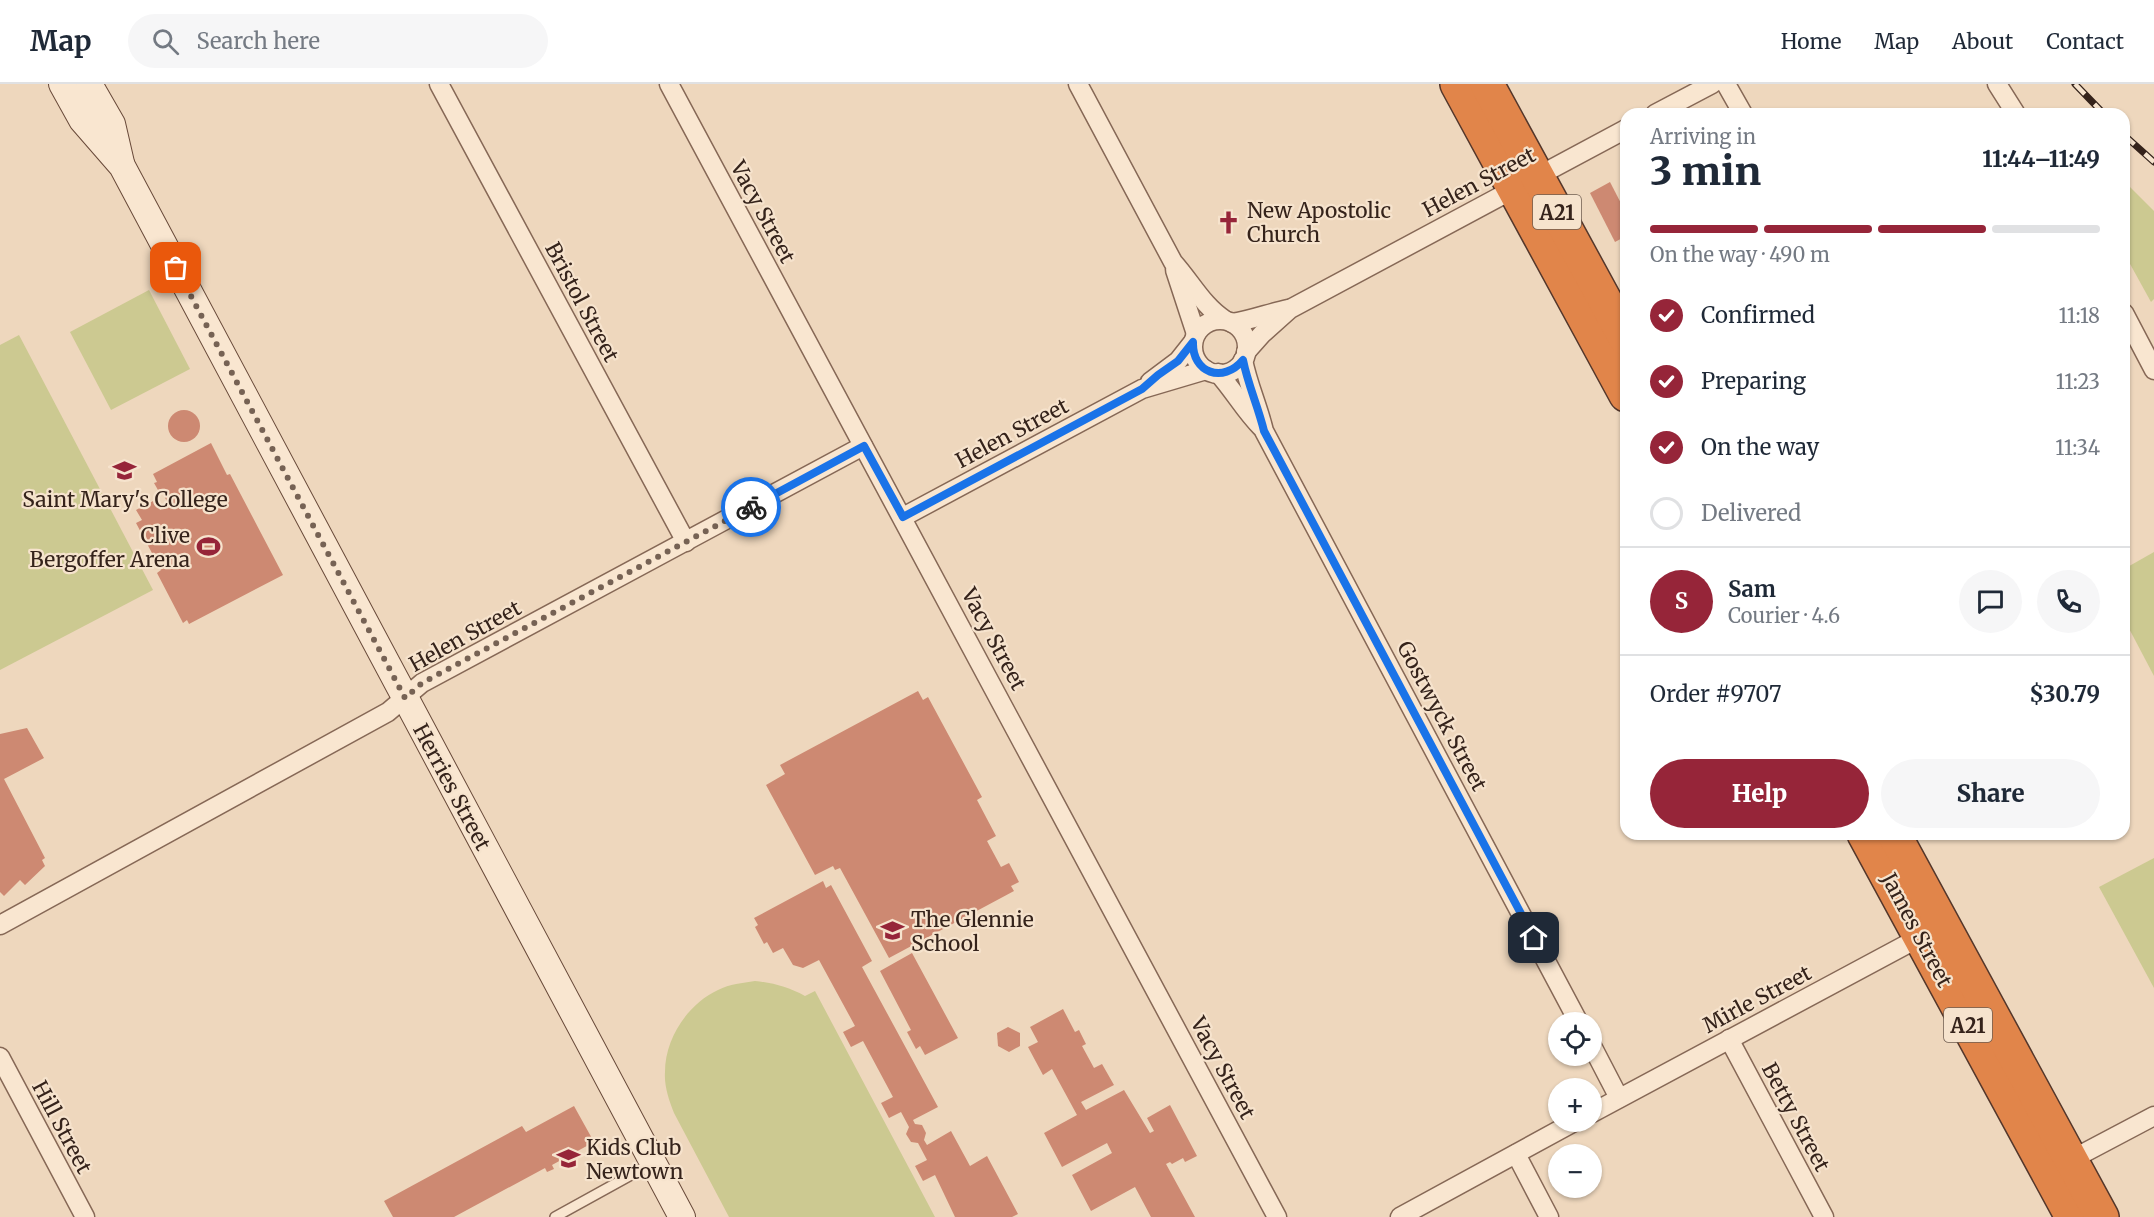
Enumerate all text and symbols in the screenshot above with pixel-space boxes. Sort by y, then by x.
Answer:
search box [128,14,548,68]
text: Map [30,23,92,59]
icon: search [149,25,182,58]
text: Search here [197,27,320,55]
text: Home [1781,28,1841,55]
text: Map [1874,28,1919,55]
text: About [1952,28,2013,55]
text: Contact [2046,28,2124,55]
text: Arriving in [1650,124,1756,149]
street label: Helen Street [1418,141,1540,223]
text: 11:44–11:49 [1982,145,2100,173]
text: 3 min [1650,147,1761,196]
street label: Vacy Street [724,155,801,268]
road number: A21 [1533,195,1581,229]
place label: New Apostolic Church [1247,197,1391,248]
church icon: New Apostolic Church [1216,209,1242,235]
street label: Bristol Street [539,237,625,367]
pin [150,242,201,293]
text: On the way · 490 m [1650,242,1830,267]
icon: bag [159,251,192,284]
icon: check [1650,299,1683,332]
text: Confirmed [1701,301,1815,329]
text: 11:18 [2058,303,2100,328]
icon: check [1650,365,1683,398]
text: Preparing [1701,367,1806,395]
text: 11:23 [2056,369,2100,394]
street label: Helen Street [951,392,1073,474]
icon: check [1650,431,1683,464]
text: On the way [1701,433,1819,461]
text: 11:34 [2055,435,2100,460]
school or university icon: Saint Mary's College [112,458,138,484]
courier [721,477,781,537]
place label: Saint Mary's College [22,486,228,513]
icon: bike [735,491,768,524]
text: Delivered [1701,499,1801,527]
place label: Clive Bergoffer Arena [30,522,190,573]
sports icon: Clive Bergoffer Arena [195,534,221,560]
button: chat [1959,570,2022,633]
button: phone [2037,570,2100,633]
text: Sam [1728,575,1776,603]
street label: Vacy Street [955,582,1032,695]
text: S [1675,587,1688,615]
street label: Helen Street [404,594,526,678]
text: Courier · 4.6 [1728,603,1840,628]
street label: Gostwyck Street [1391,636,1493,796]
text: Order #9707 [1650,680,1782,708]
text: $30.79 [2029,680,2100,708]
street label: Herries Street [407,719,497,855]
button: Help [1650,759,1869,828]
button: Share [1881,759,2100,828]
street label: James Street [1875,867,1958,992]
place label: The Glennie School [911,906,1034,957]
pin [1508,912,1559,963]
school or university icon: The Glennie School [880,918,906,944]
icon: home [1517,921,1550,954]
street label: Mirle Street [1698,959,1816,1039]
road number: A21 [1944,1008,1992,1042]
street label: Vacy Street [1184,1011,1261,1124]
map controls [1548,1012,1602,1198]
button: locate [1548,1012,1602,1066]
street label: Betty Street [1756,1058,1836,1176]
street label: Hill Street [26,1076,98,1178]
button: + [1548,1078,1602,1132]
place label: Kids Club Newtown [586,1134,683,1185]
button: − [1548,1144,1602,1198]
school or university icon: Kids Club Newtown [555,1146,581,1172]

